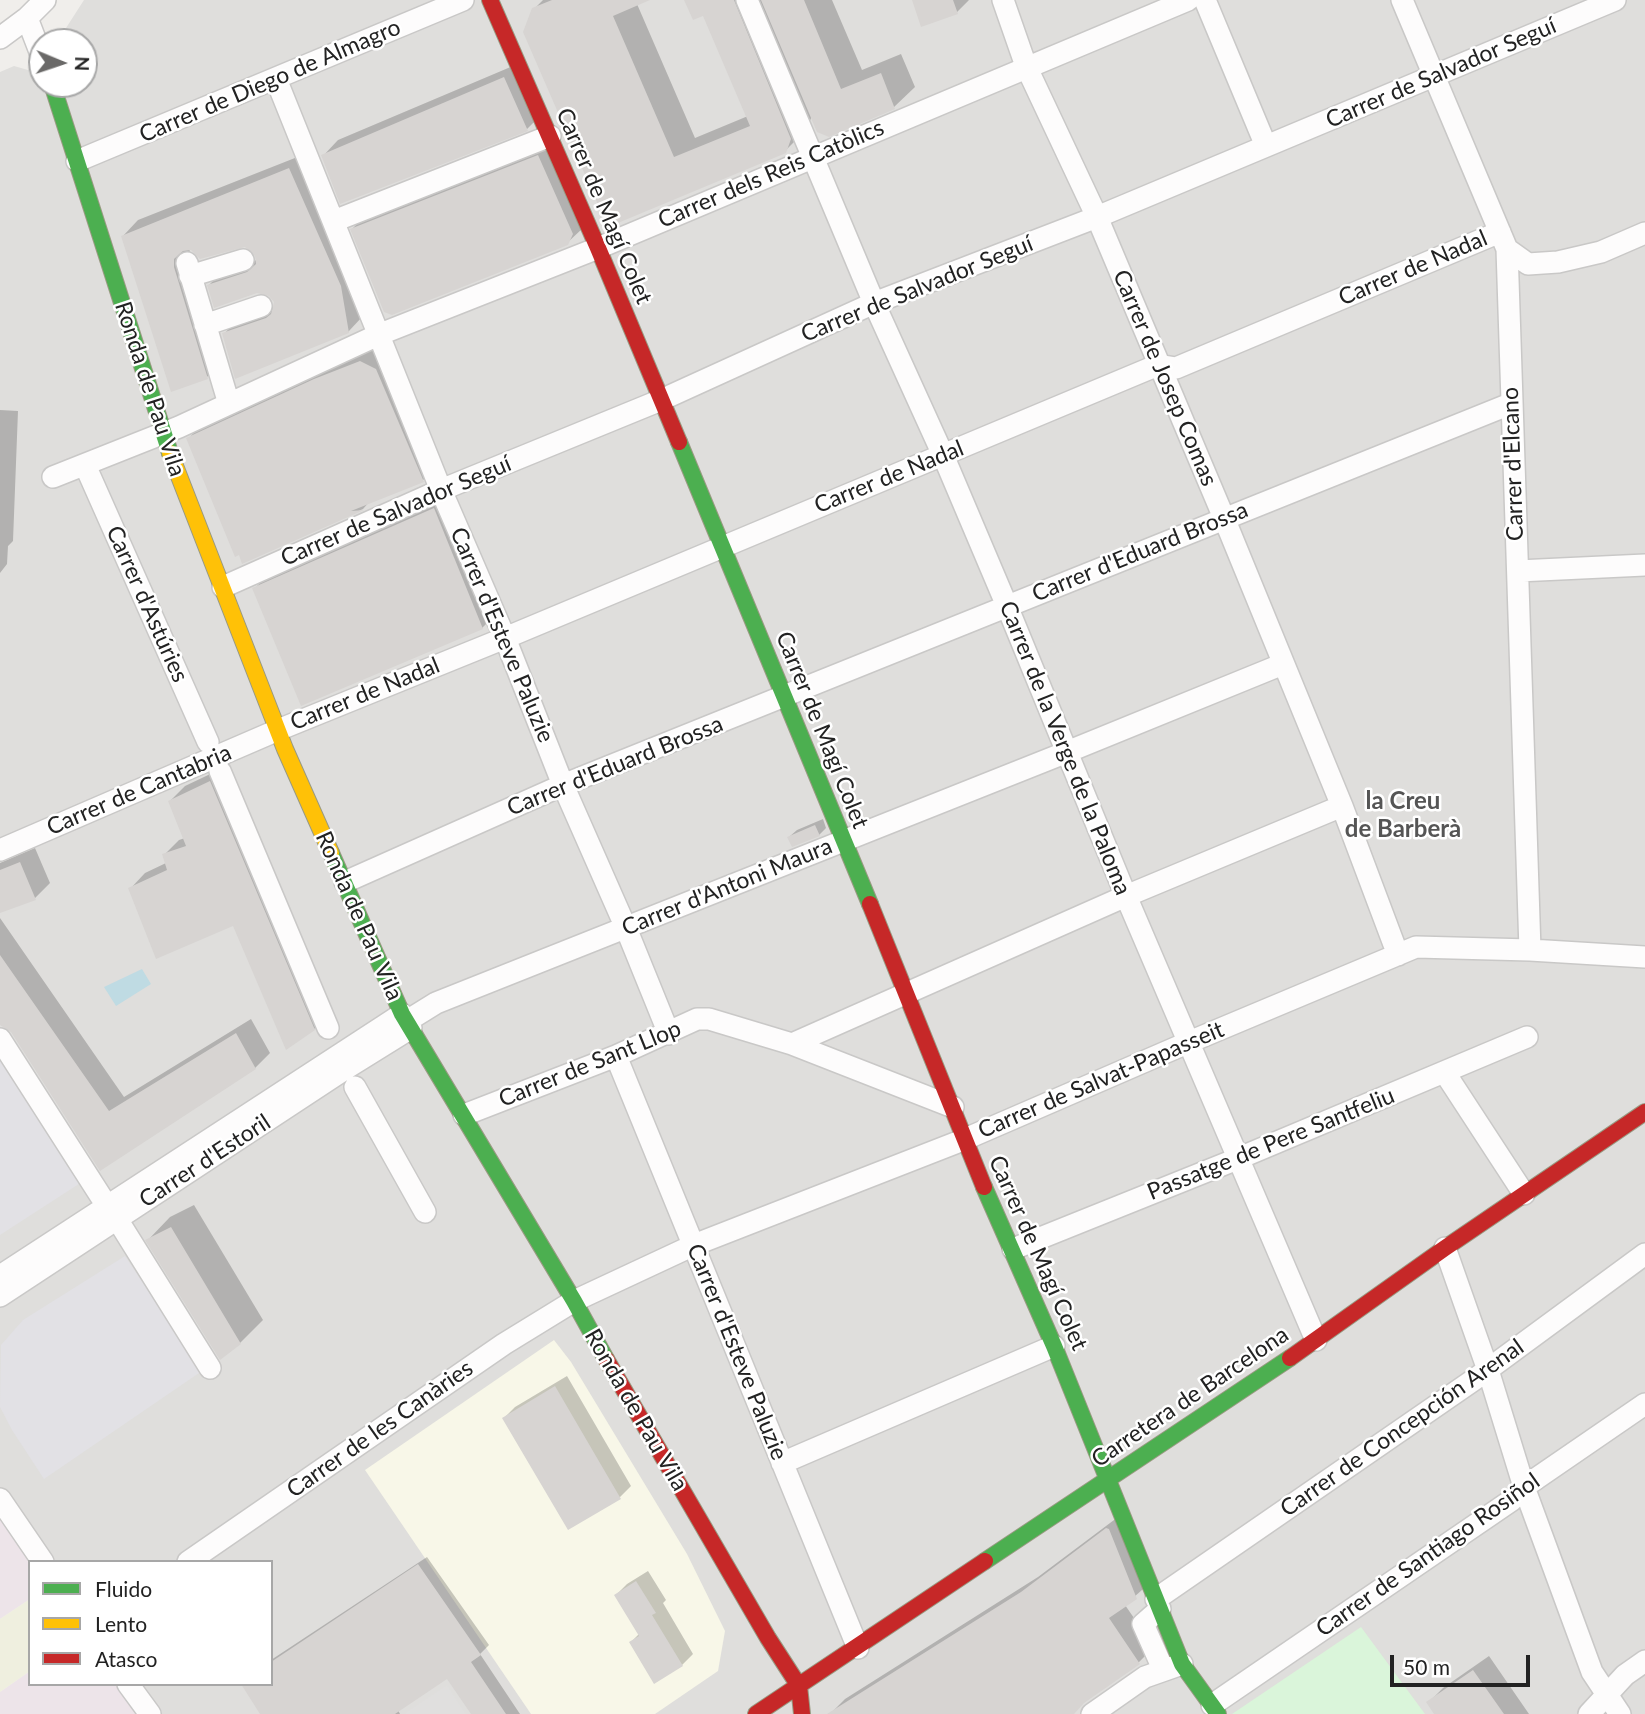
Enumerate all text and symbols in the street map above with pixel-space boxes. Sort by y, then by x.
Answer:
street label: Carrer de Salvador Seguí [1322,12,1560,134]
street label: Carrer de Diego de Almagro [135,13,405,149]
north arrow [28,28,98,98]
text: N [71,56,94,71]
street label: Carrer de Magí Colet [550,104,658,308]
street label: Carrer dels Reis Catòlics [654,114,888,234]
street label: Carrer de Nadal [1335,224,1491,312]
street label: Carrer de Salvador Seguí [797,230,1037,348]
street label: Carrer de Josep Comas [1107,266,1223,490]
street label: Ronda de Pau Vila [109,298,191,480]
street label: Carrer d'Elcano [1497,387,1529,541]
street label: Carrer de Nadal [810,434,968,520]
street label: Carrer de Salvador Seguí [277,450,515,572]
street label: Carrer d'Eduard Brossa [1028,496,1252,608]
street label: Carrer d'Astúries [100,521,194,687]
street label: Carrer d'Esteve Paluzie [444,523,560,747]
street label: Carrer de la Verge de la Paloma [993,597,1137,899]
street label: Carrer de Magí Colet [770,627,874,833]
street label: Carrer de Nadal [286,651,444,737]
street label: Carrer d'Eduard Brossa [503,710,727,822]
street label: Carrer de Cantabria [43,739,235,841]
district label: la Creu de Barberà [1345,787,1461,843]
street label: Ronda de Pau Vila [309,827,409,1005]
street label: Carrer d'Antoni Maura [618,832,836,942]
street label: Carrer de Sant Llop [495,1015,685,1113]
street label: Carrer de Salvat-Papasseit [974,1016,1228,1144]
street label: Passatge de Pere Santfeliu [1143,1082,1399,1206]
street label: Carrer d'Estoril [134,1108,276,1214]
street label: Carrer de Magí Colet [983,1151,1093,1355]
street label: Carrer d'Esteve Paluzie [681,1240,793,1464]
street label: Carretera de Barcelona [1086,1321,1294,1473]
street label: Ronda de Pau Vila [579,1324,693,1496]
street label: Carrer de Concepción Arenal [1275,1333,1529,1523]
street label: Carrer de les Canàries [282,1354,478,1504]
street label: Carrer de Santiago Rosiñol [1311,1467,1545,1643]
legend [28,1560,273,1686]
text: Fluido [95,1576,152,1601]
text: Lento [95,1611,147,1636]
scale bar [1393,1640,1533,1684]
text: Atasco [95,1646,157,1671]
text: 50 m [1403,1654,1450,1679]

